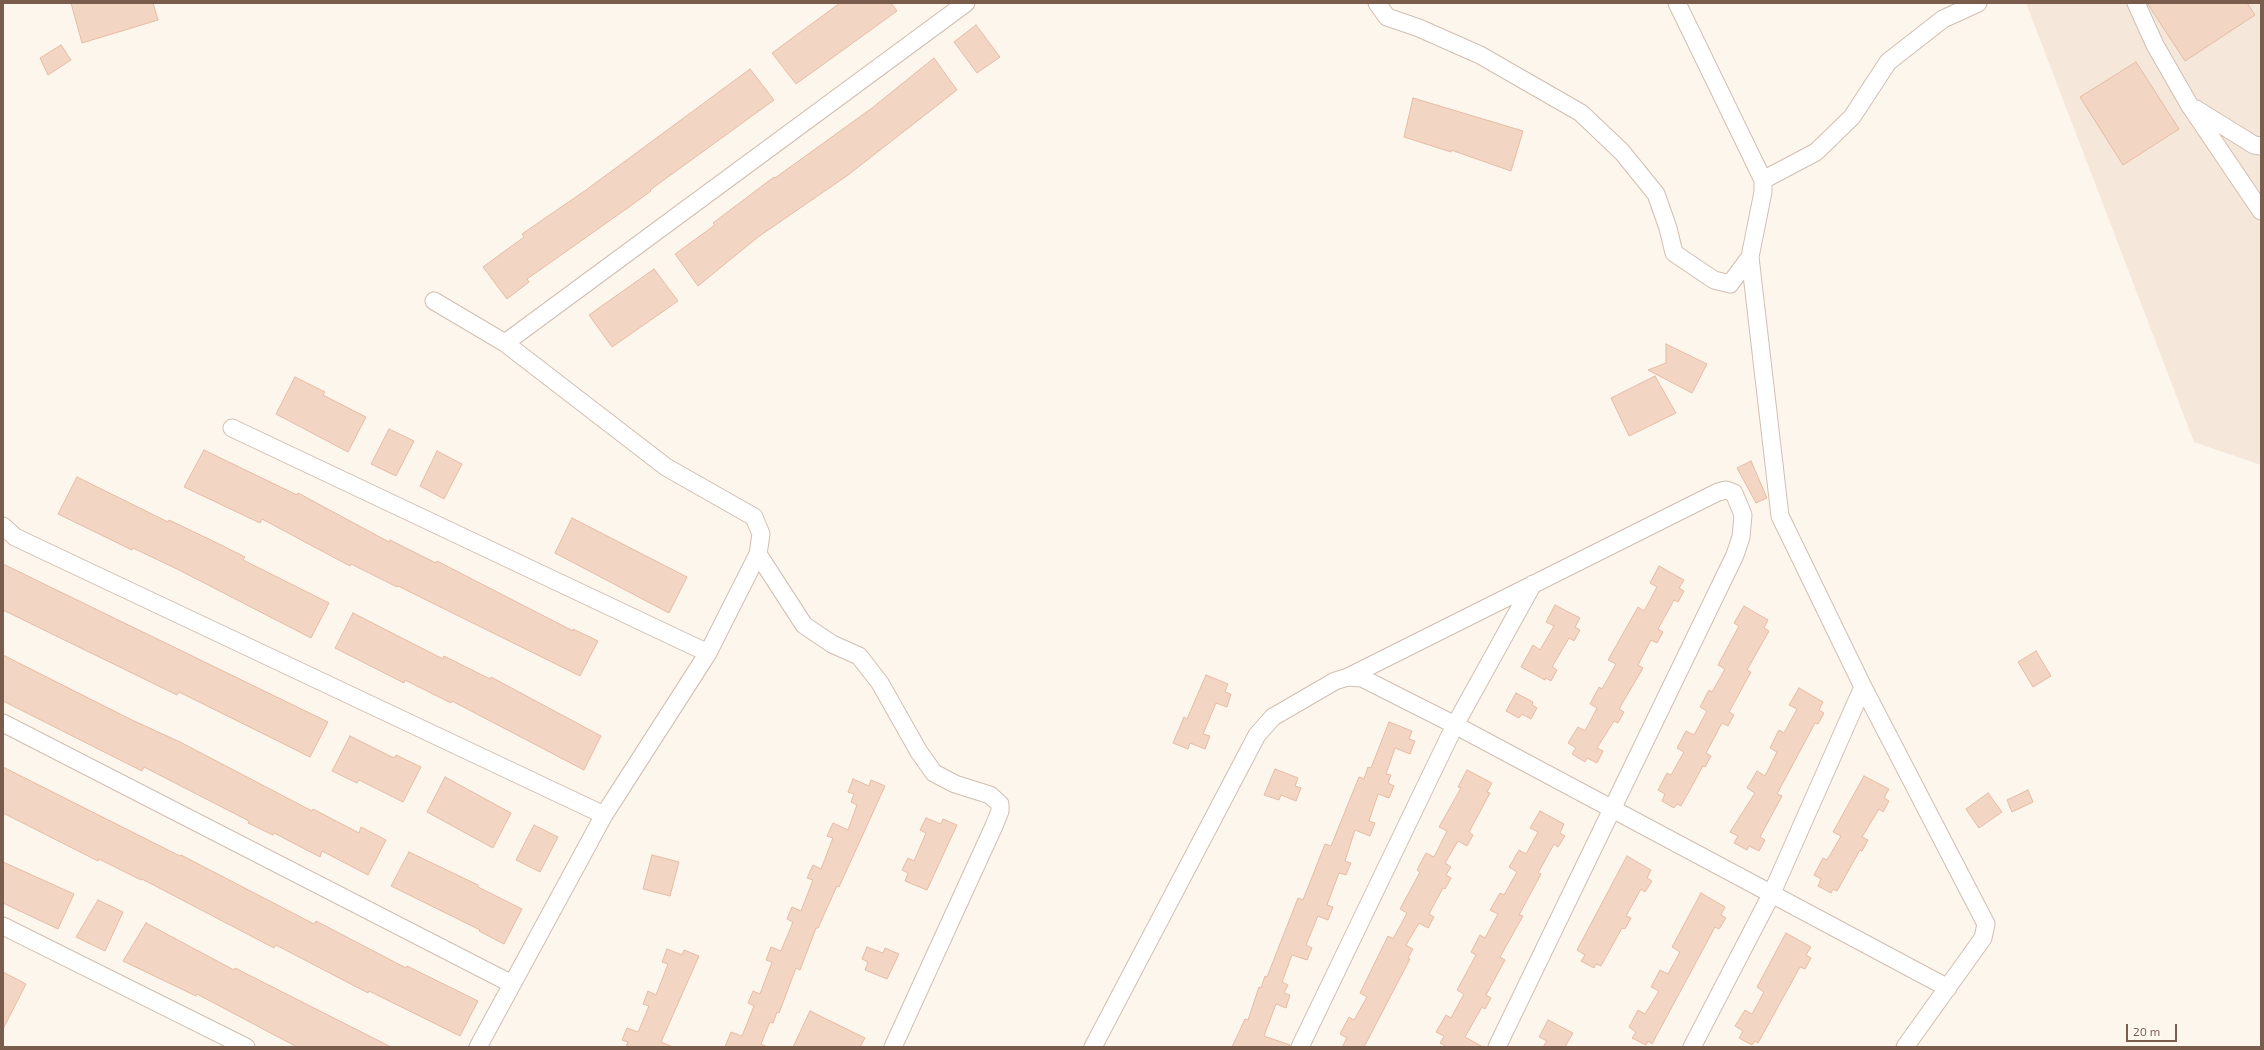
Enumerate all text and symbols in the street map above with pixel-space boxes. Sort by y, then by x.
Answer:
scale bar [2128,1016,2179,1042]
text: 20 m [2133,1024,2160,1038]

